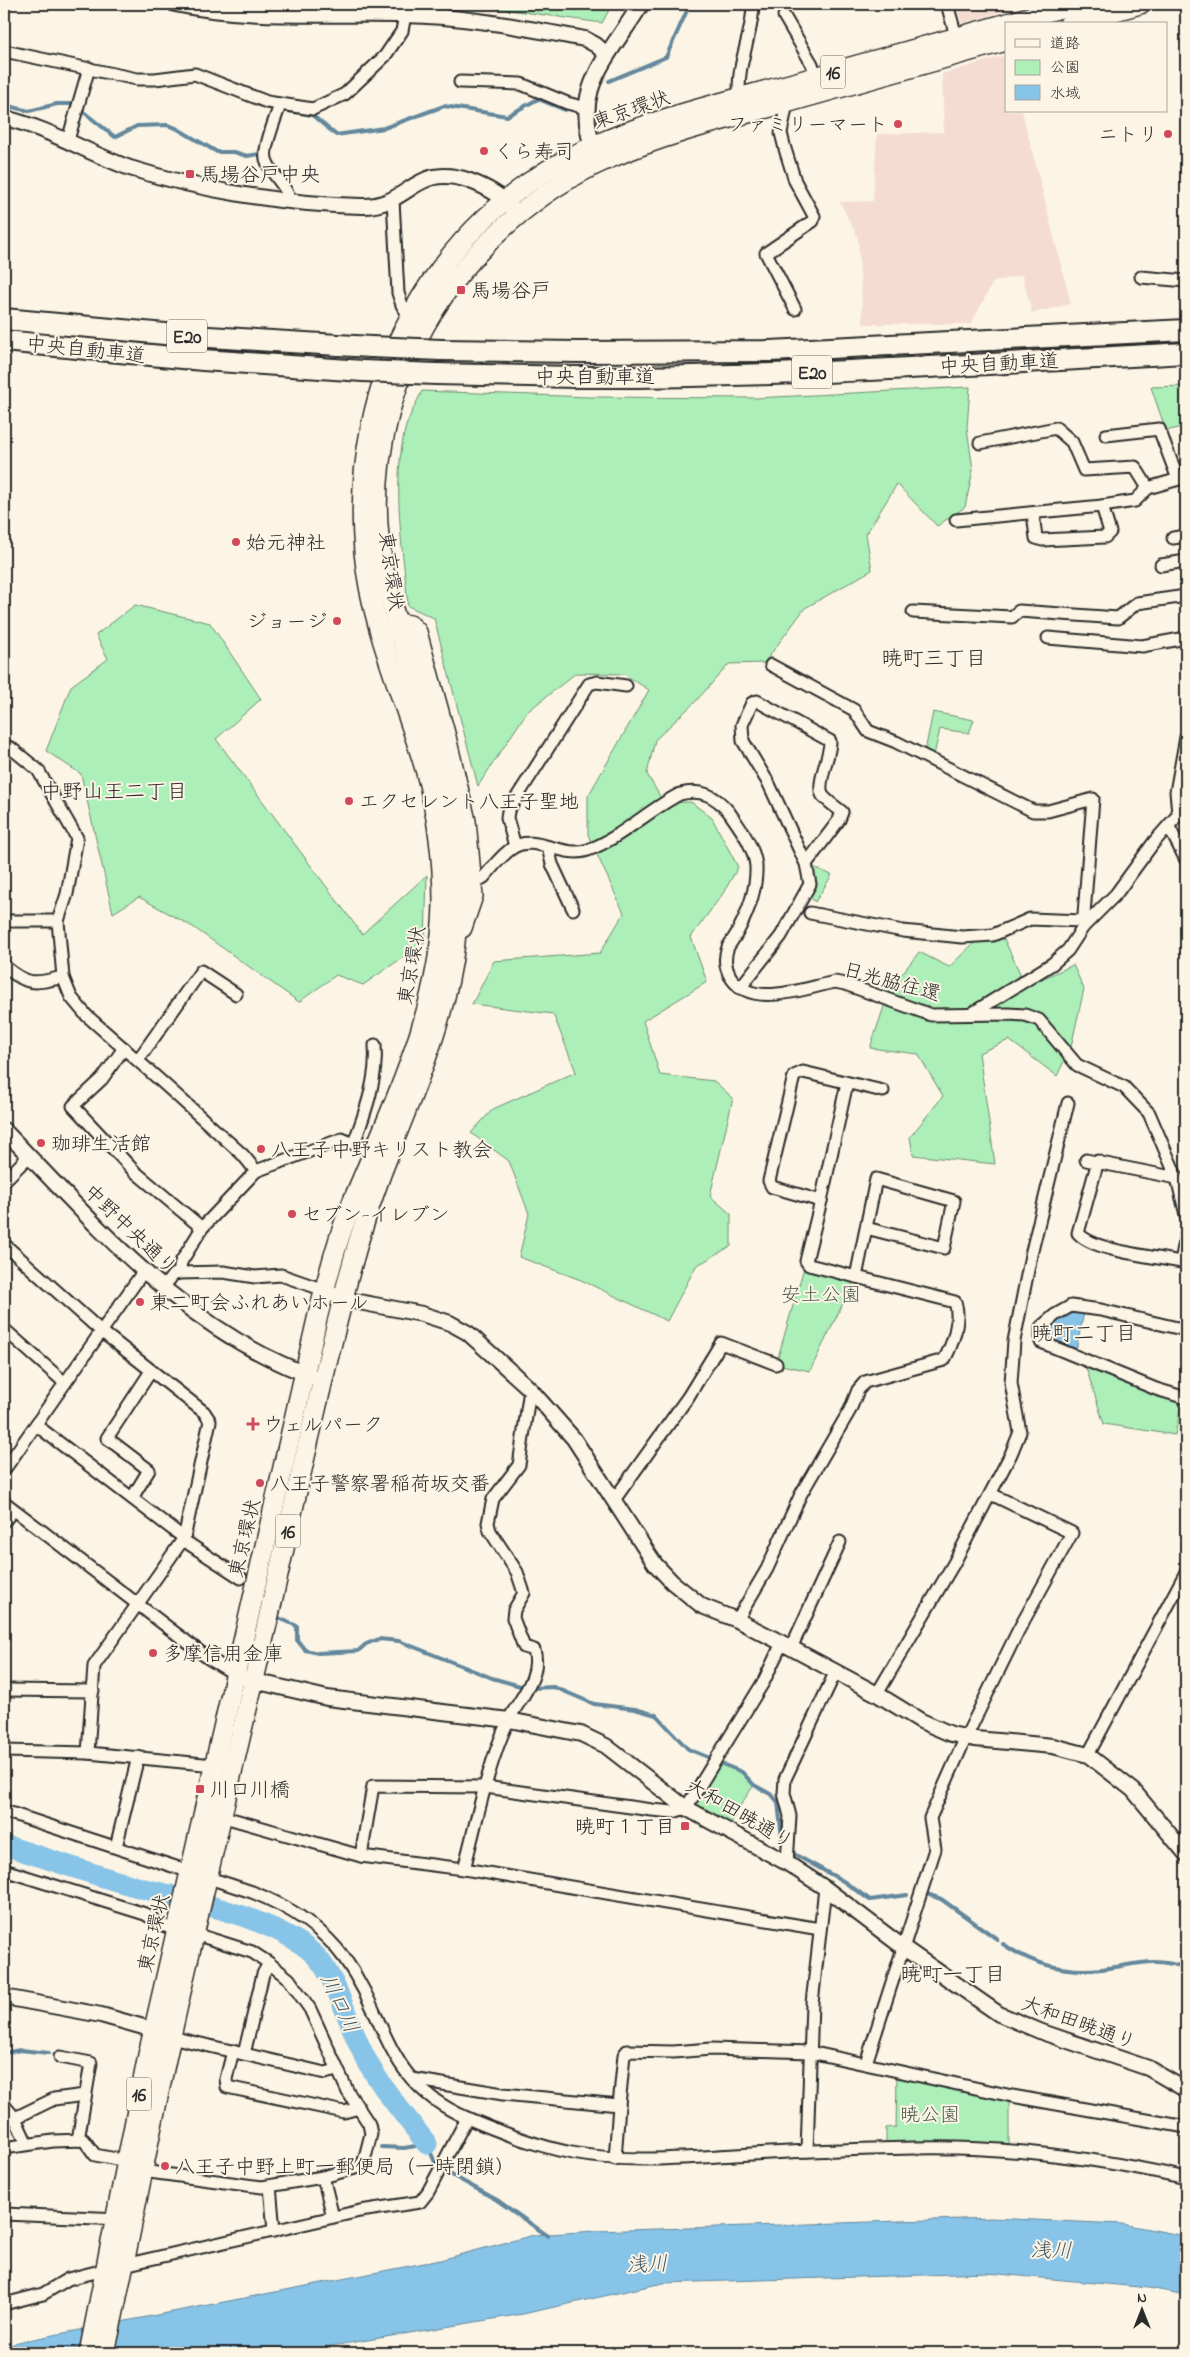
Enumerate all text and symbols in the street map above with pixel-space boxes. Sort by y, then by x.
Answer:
legend [1005,22,1168,112]
text: 道路 [1050,33,1080,55]
road number: 16 [820,56,846,88]
text: 公園 [1050,57,1080,79]
text: 水域 [1050,83,1080,105]
street label: 東京環状 [589,85,674,138]
place label: ファミリーマート [728,112,888,141]
marker: ファミリーマート [892,118,904,130]
place label: ニトリ [1098,122,1158,151]
marker: ニトリ [1162,128,1174,140]
place label: くら寿司 [494,139,574,168]
marker: くら寿司 [478,145,490,157]
place label: 馬場谷戸中央 [200,162,320,191]
marker: 馬場谷戸中央 [184,168,196,180]
place label: 馬場谷戸 [471,278,551,307]
marker: 馬場谷戸 [455,284,467,296]
road number: E20 [167,320,207,352]
street label: 中央自動車道 [25,331,147,372]
street label: 中央自動車道 [938,348,1060,383]
road number: E20 [792,356,832,388]
street label: 中央自動車道 [535,364,655,393]
place label: 始元神社 [246,530,326,559]
street label: 東京環状 [370,530,409,613]
marker: 始元神社 [230,536,242,548]
place label: ジョージ [247,609,327,638]
marker: ジョージ [331,615,343,627]
district label: 暁町三丁目 [882,645,987,675]
district label: 中野山王二丁目 [41,778,188,808]
place label: エクセレント八王子聖地 [359,789,579,818]
marker: エクセレント八王子聖地 [343,795,355,807]
street label: 東京環状 [392,924,435,1007]
street label: 日光脇往還 [839,956,943,1010]
place label: 珈琲生活館 [51,1131,151,1160]
marker: 珈琲生活館 [35,1137,47,1149]
place label: 八王子中野キリスト教会 [271,1137,493,1166]
marker: 八王子中野キリスト教会 [255,1143,267,1155]
street label: 中野中央通り [76,1179,182,1283]
place label: セブン-イレブン [302,1202,450,1231]
marker: セブン-イレブン [286,1208,298,1220]
park label: 安土公園 [781,1282,861,1311]
place label: 東二町会ふれあいホール [150,1290,369,1319]
marker: 東二町会ふれあいホール [134,1296,146,1308]
district label: 暁町二丁目 [1032,1320,1137,1350]
place label: ウェルパーク [263,1412,383,1441]
marker: ウェルパーク [247,1418,259,1430]
place label: 八王子警察署稲荷坂交番 [270,1471,490,1500]
marker: 八王子警察署稲荷坂交番 [254,1477,266,1489]
street label: 東京環状 [223,1496,270,1581]
road number: 16 [276,1514,300,1548]
place label: 多摩信用金庫 [163,1641,283,1670]
marker: 多摩信用金庫 [147,1647,159,1659]
street label: 大和田暁通り [680,1773,798,1858]
place label: 川口川橋 [210,1777,290,1806]
marker: 川口川橋 [194,1783,206,1795]
place label: 暁町１丁目 [575,1814,675,1843]
marker: 暁町１丁目 [679,1820,691,1832]
street label: 東京環状 [132,1891,179,1976]
district label: 暁町一丁目 [901,1961,1006,1991]
water label: 川口川 [311,1969,365,2039]
street label: 大和田暁通り [1017,1990,1139,2058]
road number: 16 [126,2078,152,2110]
park label: 暁公園 [900,2102,960,2131]
place label: 八王子中野上町一郵便局（一時閉鎖） [175,2154,515,2183]
marker: 八王子中野上町一郵便局（一時閉鎖） [159,2160,171,2172]
water label: 浅川 [1030,2237,1072,2267]
water label: 浅川 [625,2250,669,2282]
north arrow [1118,2284,1168,2334]
text: N [1137,2288,1147,2309]

